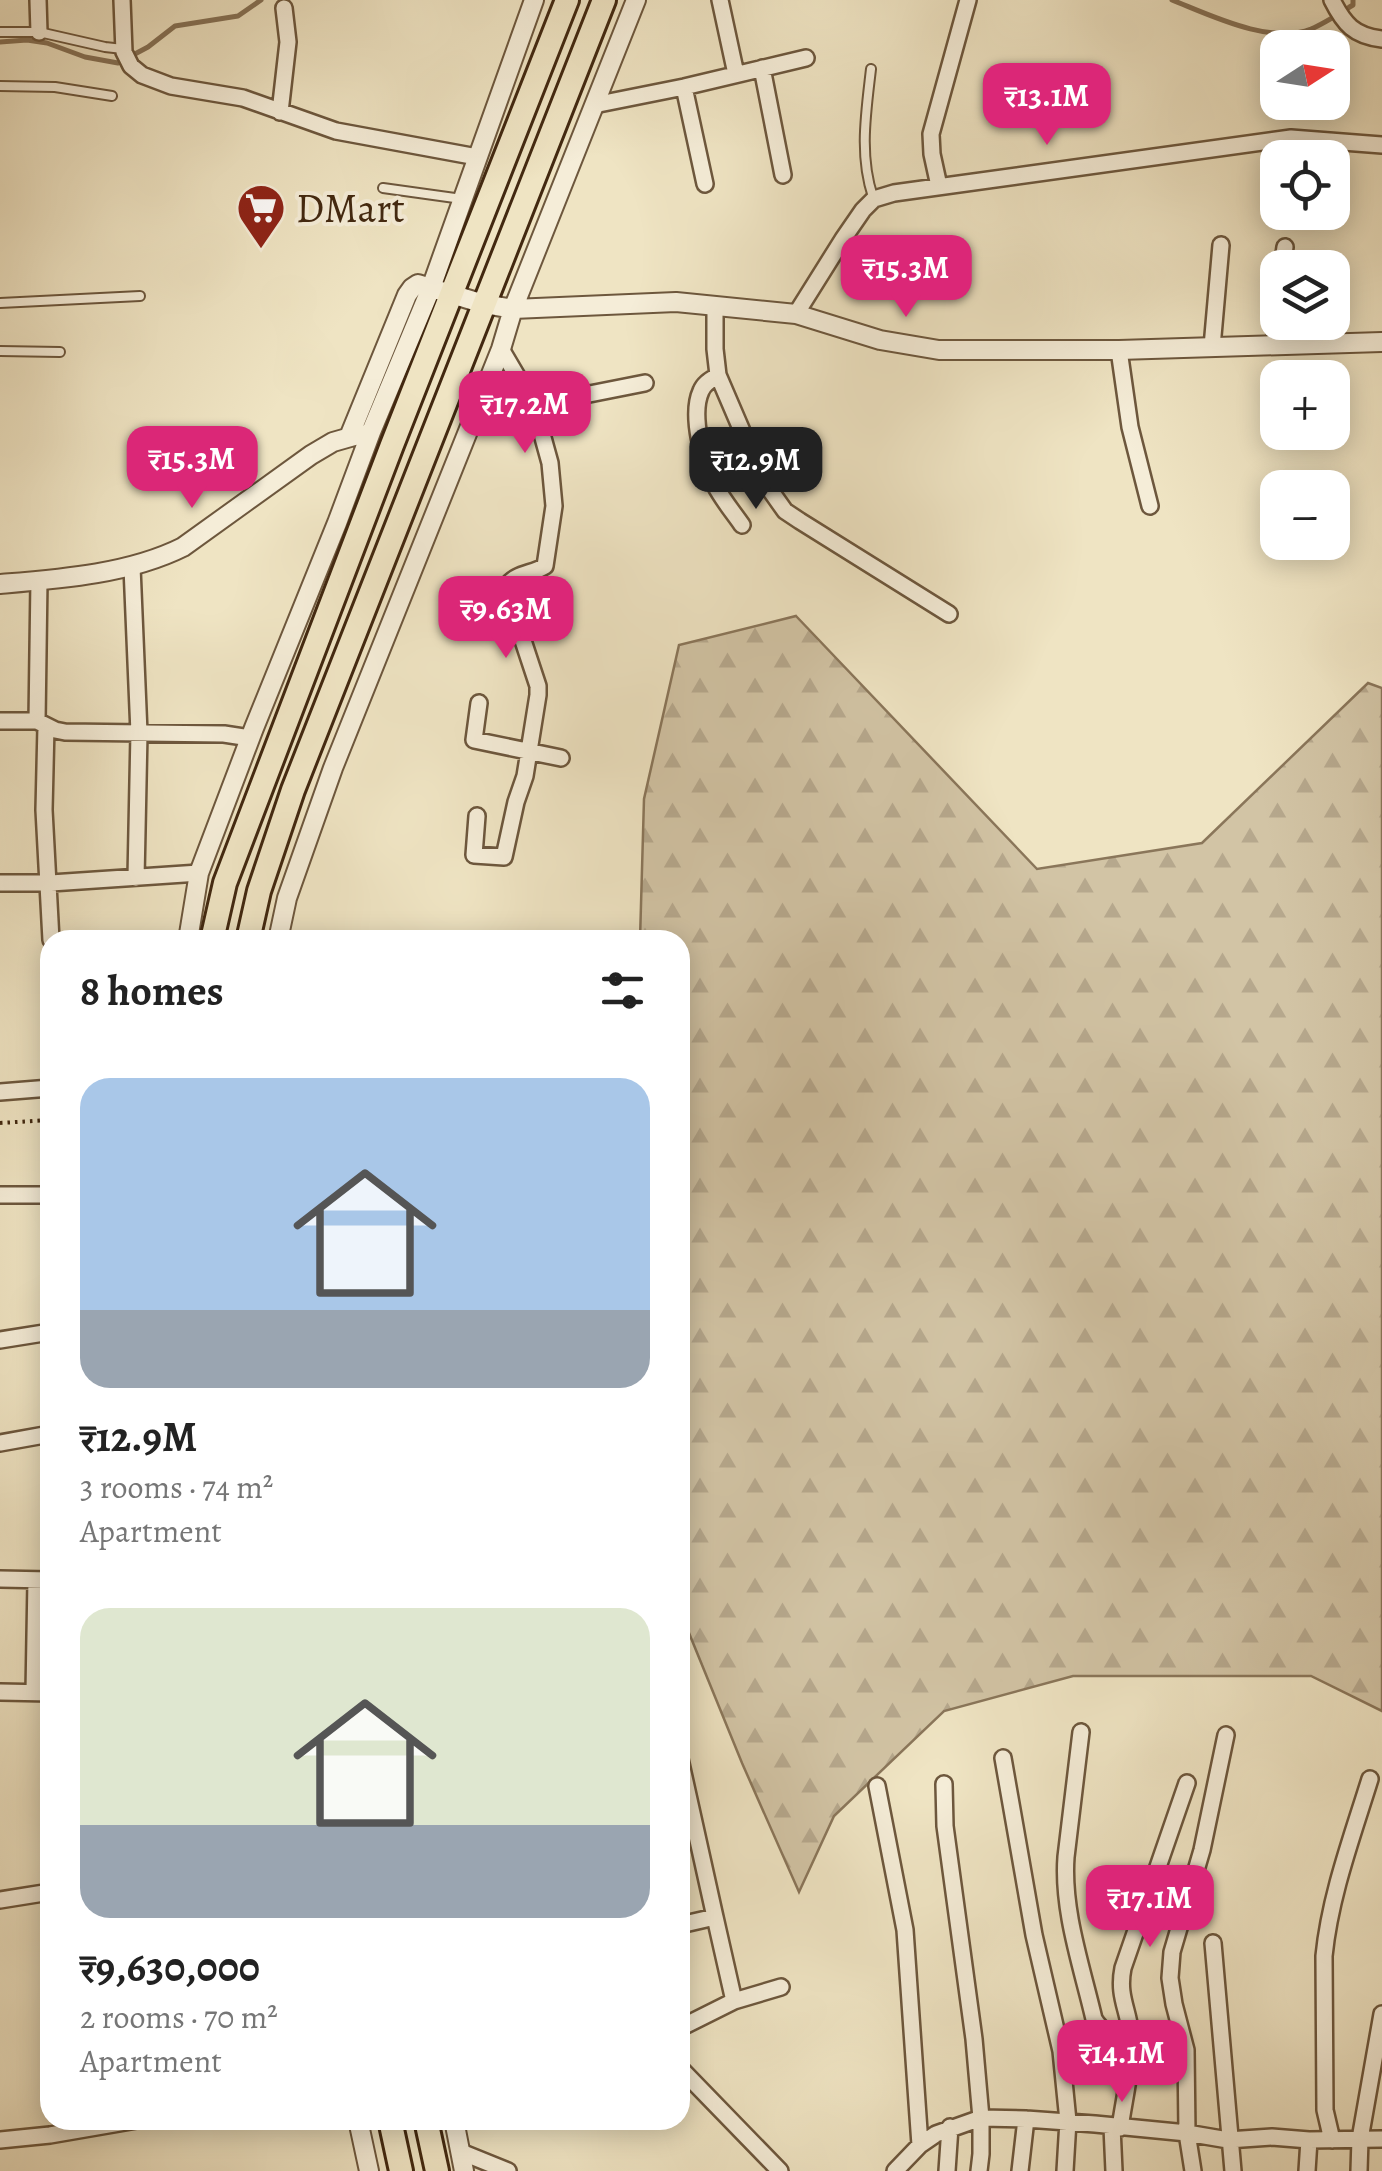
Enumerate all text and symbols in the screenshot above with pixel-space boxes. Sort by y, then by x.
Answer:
north arrow [1260,30,1350,120]
map controls [1260,30,1350,560]
pin: ₹13.1M [966,63,1128,148]
text: ₹13.1M [1005,73,1089,117]
button: locate [1260,140,1350,230]
place label: DMart [296,181,405,236]
supermarket icon: DMart [235,182,287,250]
pin: ₹15.3M [825,235,987,320]
text: ₹15.3M [863,245,949,289]
button: layers [1260,250,1350,340]
button: + [1260,360,1350,450]
pin: ₹17.2M [444,371,606,456]
text: ₹17.2M [481,381,569,425]
pin: ₹15.3M [111,426,273,511]
pin: ₹12.9M [675,427,837,512]
text: ₹15.3M [149,436,235,480]
text: ₹12.9M [711,437,801,481]
button: − [1260,470,1350,560]
pin: ₹9.63M [425,576,587,661]
text: ₹9.63M [460,586,552,630]
text: 8 homes [80,962,224,1019]
icon: filters [595,963,650,1018]
icon: home [275,1143,455,1323]
text: ₹12.9M [80,1408,197,1465]
text: 3 rooms · 74 m² [80,1465,273,1509]
text: Apartment [80,1509,222,1553]
icon: home [275,1673,455,1853]
pin: ₹17.1M [1069,1865,1231,1950]
text: ₹17.1M [1108,1875,1192,1919]
text: ₹9,630,000 [80,1938,260,1995]
text: 2 rooms · 70 m² [80,1995,278,2039]
pin: ₹14.1M [1041,2020,1203,2105]
text: ₹14.1M [1079,2030,1165,2074]
text: Apartment [80,2039,222,2083]

